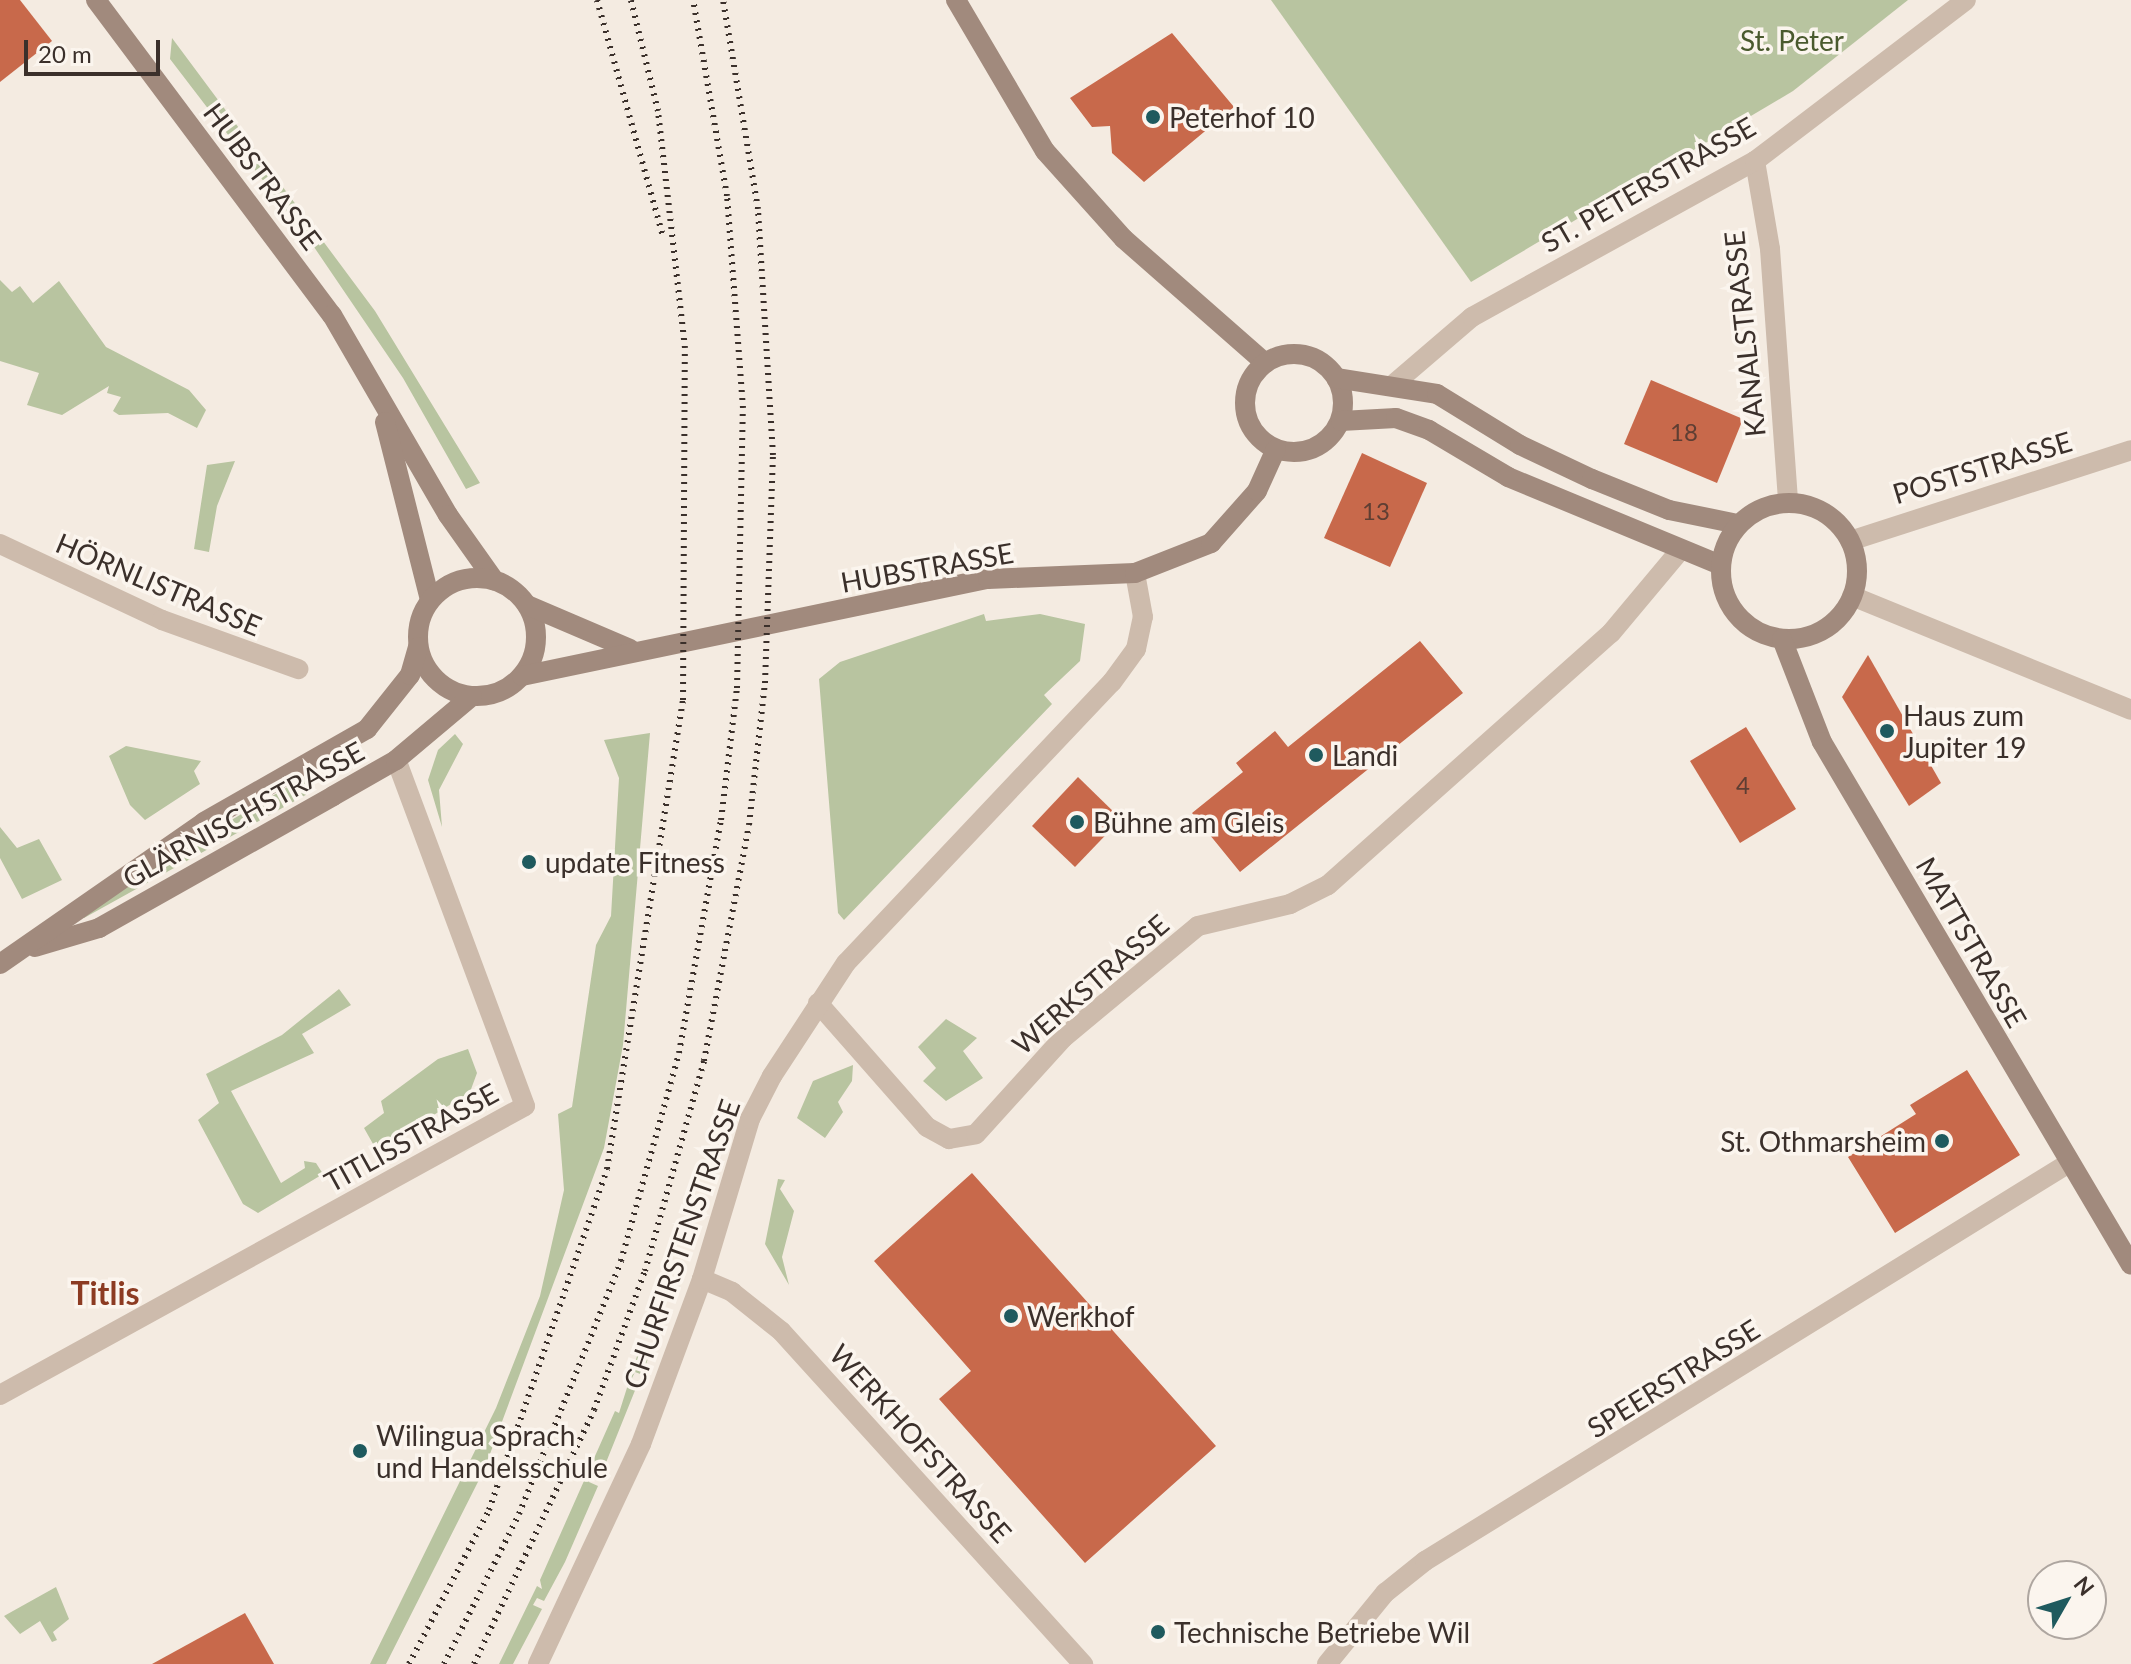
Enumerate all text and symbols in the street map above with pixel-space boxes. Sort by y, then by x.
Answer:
park label: St. Peter [1740,23,1844,57]
scale bar [28,24,164,74]
text: 20 m [38,39,92,68]
street label: HUBSTRASSE [197,96,329,256]
place label: Peterhof 10 [1169,100,1315,134]
marker: Peterhof 10 [1144,108,1162,126]
street label: ST. PETERSTRASSE [1535,109,1761,259]
street label: KANALSTRASSE [1716,229,1772,439]
house number: 18 [1670,418,1698,446]
street label: POSTSTRASSE [1888,424,2076,510]
house number: 13 [1362,497,1390,525]
street label: HÖRNLISTRASSE [51,526,267,642]
street label: HUBSTRASSE [838,535,1016,599]
place label: Haus zum Jupiter 19 [1903,698,2027,764]
marker: Haus zum Jupiter 19 [1878,722,1896,740]
street label: GLÄRNISCHSTRASSE [117,734,369,894]
place label: Landi [1332,738,1398,772]
marker: Landi [1307,746,1325,764]
house number: 4 [1736,771,1750,799]
place label: Bühne am Gleis [1093,805,1284,839]
marker: Bühne am Gleis [1068,813,1086,831]
place label: update Fitness [545,845,725,879]
street label: MATTSTRASSE [1910,851,2034,1033]
marker: update Fitness [520,853,538,871]
street label: WERKSTRASSE [1005,907,1175,1061]
street label: TITLISSTRASSE [318,1076,504,1198]
street label: CHURFIRSTENSTRASSE [616,1095,746,1393]
place label: St. Othmarsheim [1720,1124,1926,1158]
marker: St. Othmarsheim [1933,1132,1951,1150]
district label: Titlis [70,1274,140,1312]
place label: Werkhof [1027,1299,1135,1333]
marker: Werkhof [1002,1307,1020,1325]
street label: SPEERSTRASSE [1581,1312,1765,1444]
street label: WERKHOFSTRASSE [823,1337,1019,1549]
place label: Wilingua Sprach und Handelsschule [376,1418,608,1484]
marker: Wilingua Sprach und Handelsschule [351,1442,369,1460]
north arrow [2027,1560,2107,1640]
text: N [2069,1571,2100,1601]
place label: Technische Betriebe Wil [1174,1615,1470,1649]
marker: Technische Betriebe Wil [1149,1623,1167,1641]

